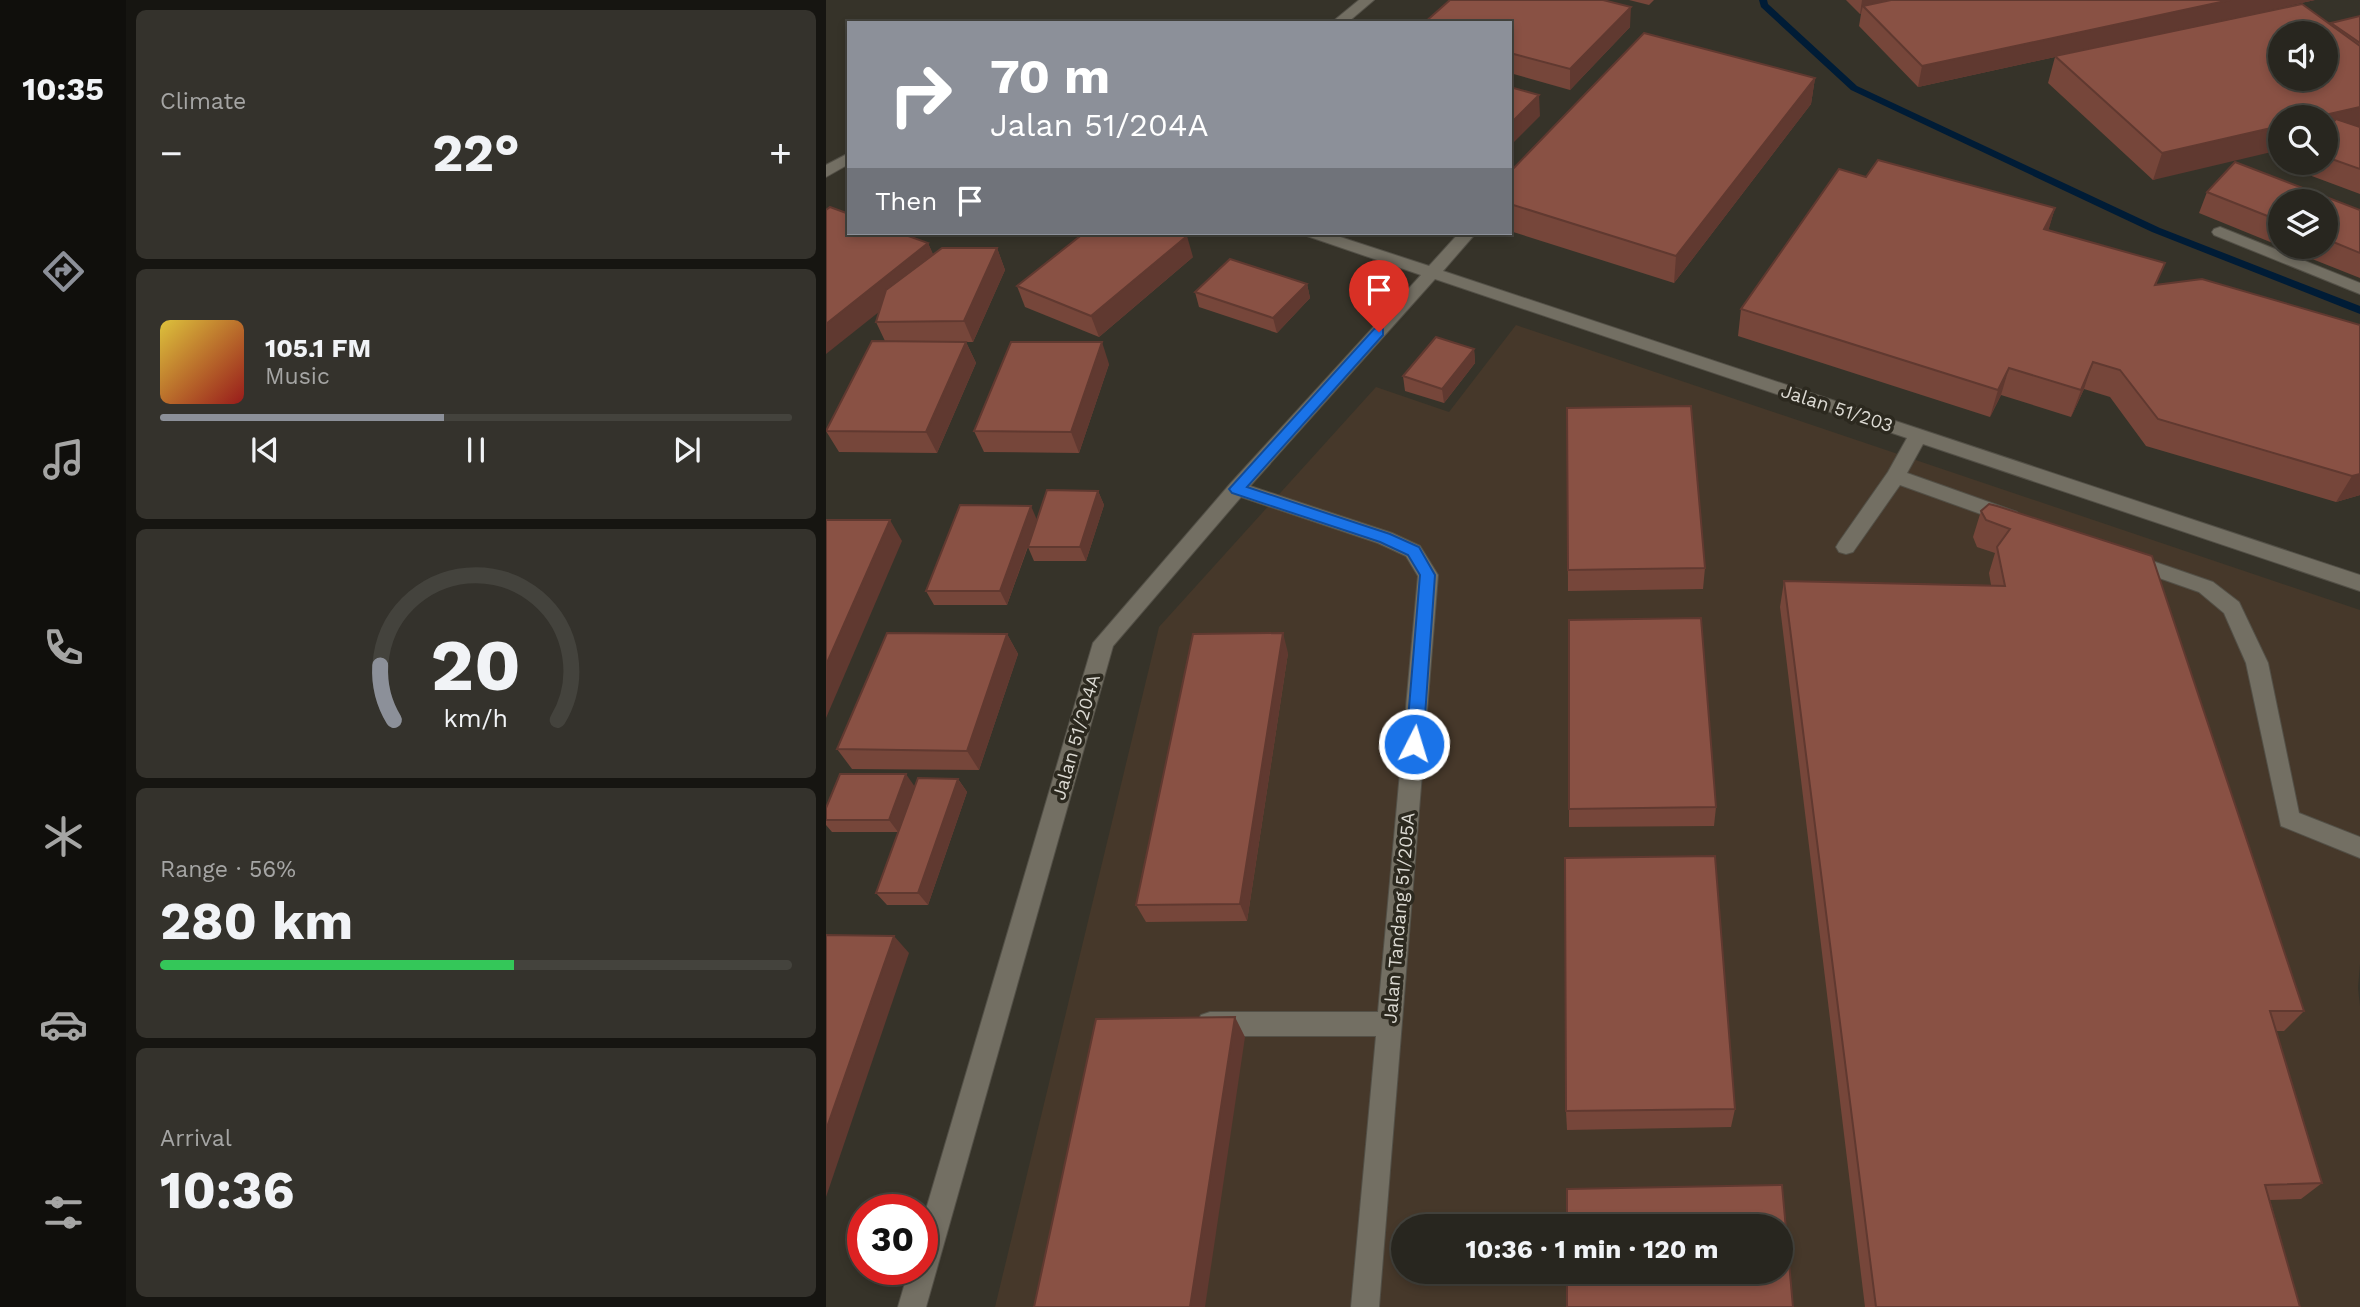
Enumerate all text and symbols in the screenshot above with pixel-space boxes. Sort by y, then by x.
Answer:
map controls [2268,21,2338,259]
button: sound [2268,21,2338,91]
text: 70 m [990,47,1110,105]
icon: right [875,49,966,140]
text: 10:35 [22,70,104,108]
text: Climate [160,88,246,115]
button: search [2268,105,2338,175]
text: Jalan 51/204A [990,106,1209,144]
text: 22° [432,123,520,184]
text: − [160,131,183,175]
text: + [769,131,792,175]
icon: arrive [951,182,989,220]
text: Then [875,186,937,216]
button: layers [2268,189,2338,259]
icon: directions [39,247,88,296]
pin [1349,260,1409,332]
icon: arrive [1360,271,1398,309]
text: 105.1 FM [265,333,371,363]
text: Music [265,363,330,390]
street label: Jalan 51/203 [1778,379,1896,437]
icon: previous [246,431,284,469]
icon: pause [457,431,495,469]
icon: next [668,431,706,469]
icon: music [39,435,88,484]
text: 20 [431,622,521,708]
icon: phone [39,623,88,672]
street label: Jalan 51/204A [1047,671,1105,803]
text: km/h [444,703,508,732]
position arrow [1377,707,1451,781]
street label: Jalan Tandang 51/205A [1378,811,1420,1025]
icon: climate [39,812,88,861]
text: Range · 56% [160,856,296,883]
text: 280 km [160,891,353,952]
icon: car [39,1000,88,1049]
text: Arrival [160,1125,232,1152]
text: 10:36 [160,1160,294,1221]
icon: filters [39,1188,88,1237]
speed limit sign: 30 [847,1194,938,1285]
text: 10:36 · 1 min · 120 m [1466,1234,1718,1264]

